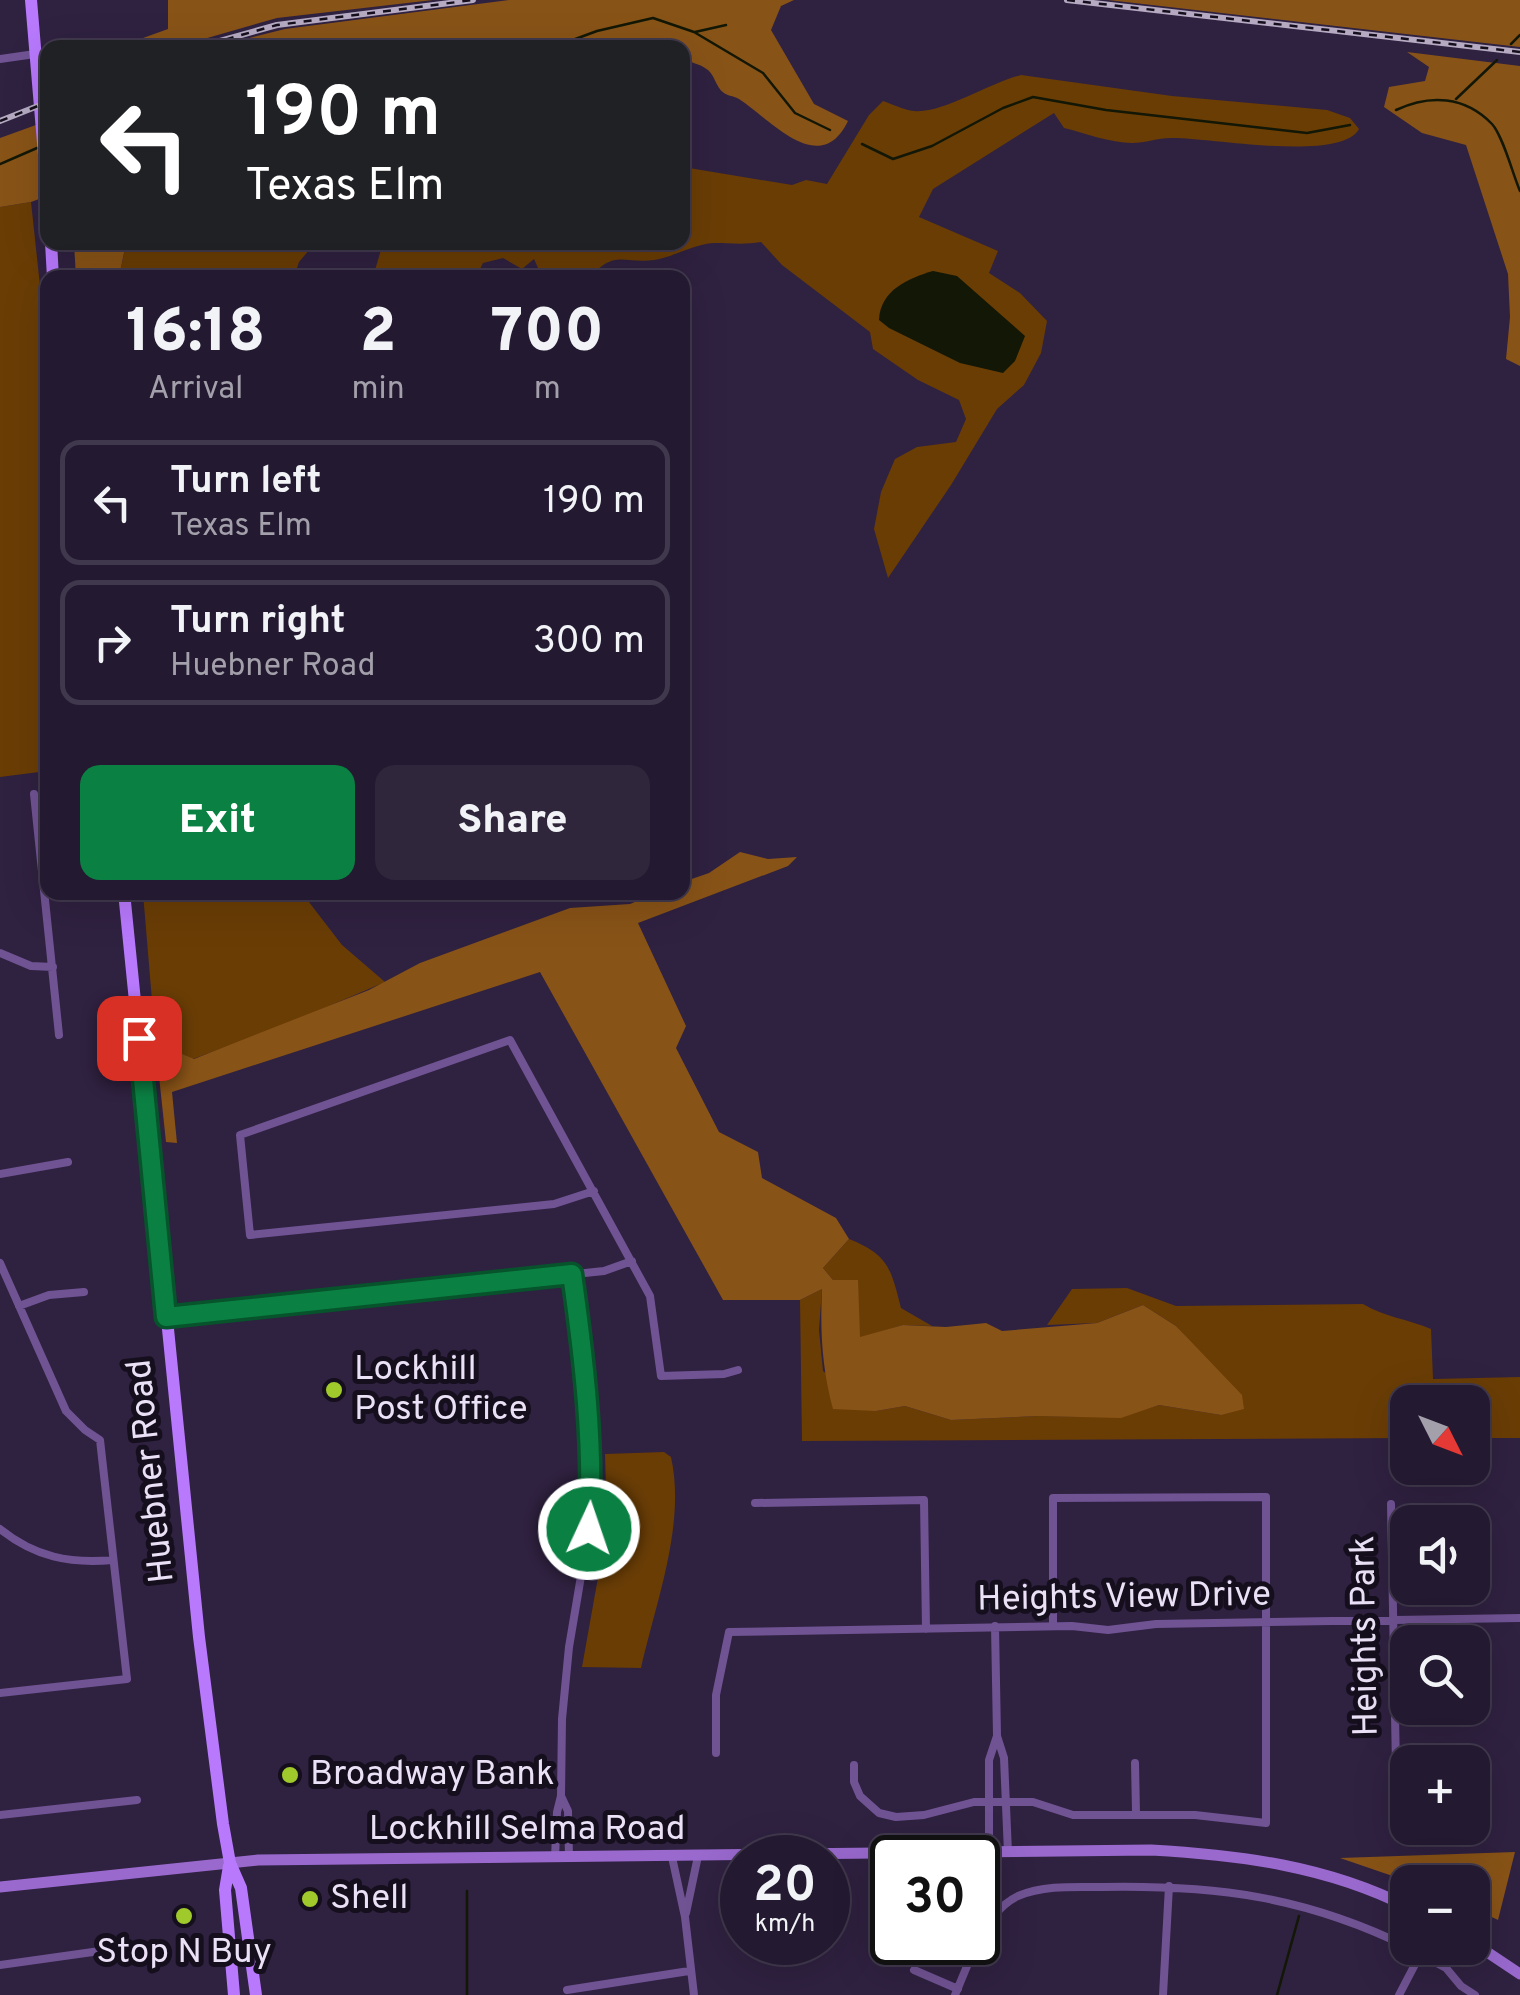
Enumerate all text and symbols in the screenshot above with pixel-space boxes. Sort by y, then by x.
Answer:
text: 190 m [245,72,441,161]
icon: left [80,80,210,210]
text: Texas Elm [245,159,444,216]
text: 16:18 [126,297,265,373]
text: 2 [360,297,396,373]
text: 700 [491,297,604,373]
text: Arrival [148,370,243,410]
text: min [351,370,405,410]
text: m [534,370,561,410]
text: Turn left [170,458,322,507]
icon: left [85,475,140,530]
text: 190 m [543,478,645,527]
text: Texas Elm [170,507,312,547]
text: Turn right [170,598,345,647]
icon: right [85,615,140,670]
text: 300 m [533,618,645,667]
text: Huebner Road [170,647,375,687]
button: Exit [80,765,355,880]
button: Share [375,765,650,880]
pin [97,996,182,1081]
icon: arrive [112,1011,167,1066]
place label: Lockhill Post Office [354,1348,528,1432]
street label: Huebner Road [118,1357,186,1585]
marker: Lockhill Post Office [323,1379,345,1401]
north arrow [1390,1385,1490,1485]
map controls [1390,1385,1490,1965]
position arrow [537,1477,641,1581]
button: sound [1390,1505,1490,1605]
street label: Heights Park [1342,1535,1390,1737]
street label: Heights View Drive [977,1573,1271,1623]
button: search [1390,1625,1490,1725]
button: + [1390,1745,1490,1845]
place label: Broadway Bank [310,1753,555,1797]
marker: Broadway Bank [279,1764,301,1786]
street label: Lockhill Selma Road [369,1808,685,1852]
speed limit sign: 30 [870,1835,1000,1965]
text: 20 [753,1856,817,1919]
button: − [1390,1865,1490,1965]
place label: Shell [330,1877,408,1921]
marker: Shell [299,1888,321,1910]
marker: Stop N Buy [173,1905,195,1927]
text: km/h [755,1909,815,1941]
place label: Stop N Buy [96,1931,272,1975]

